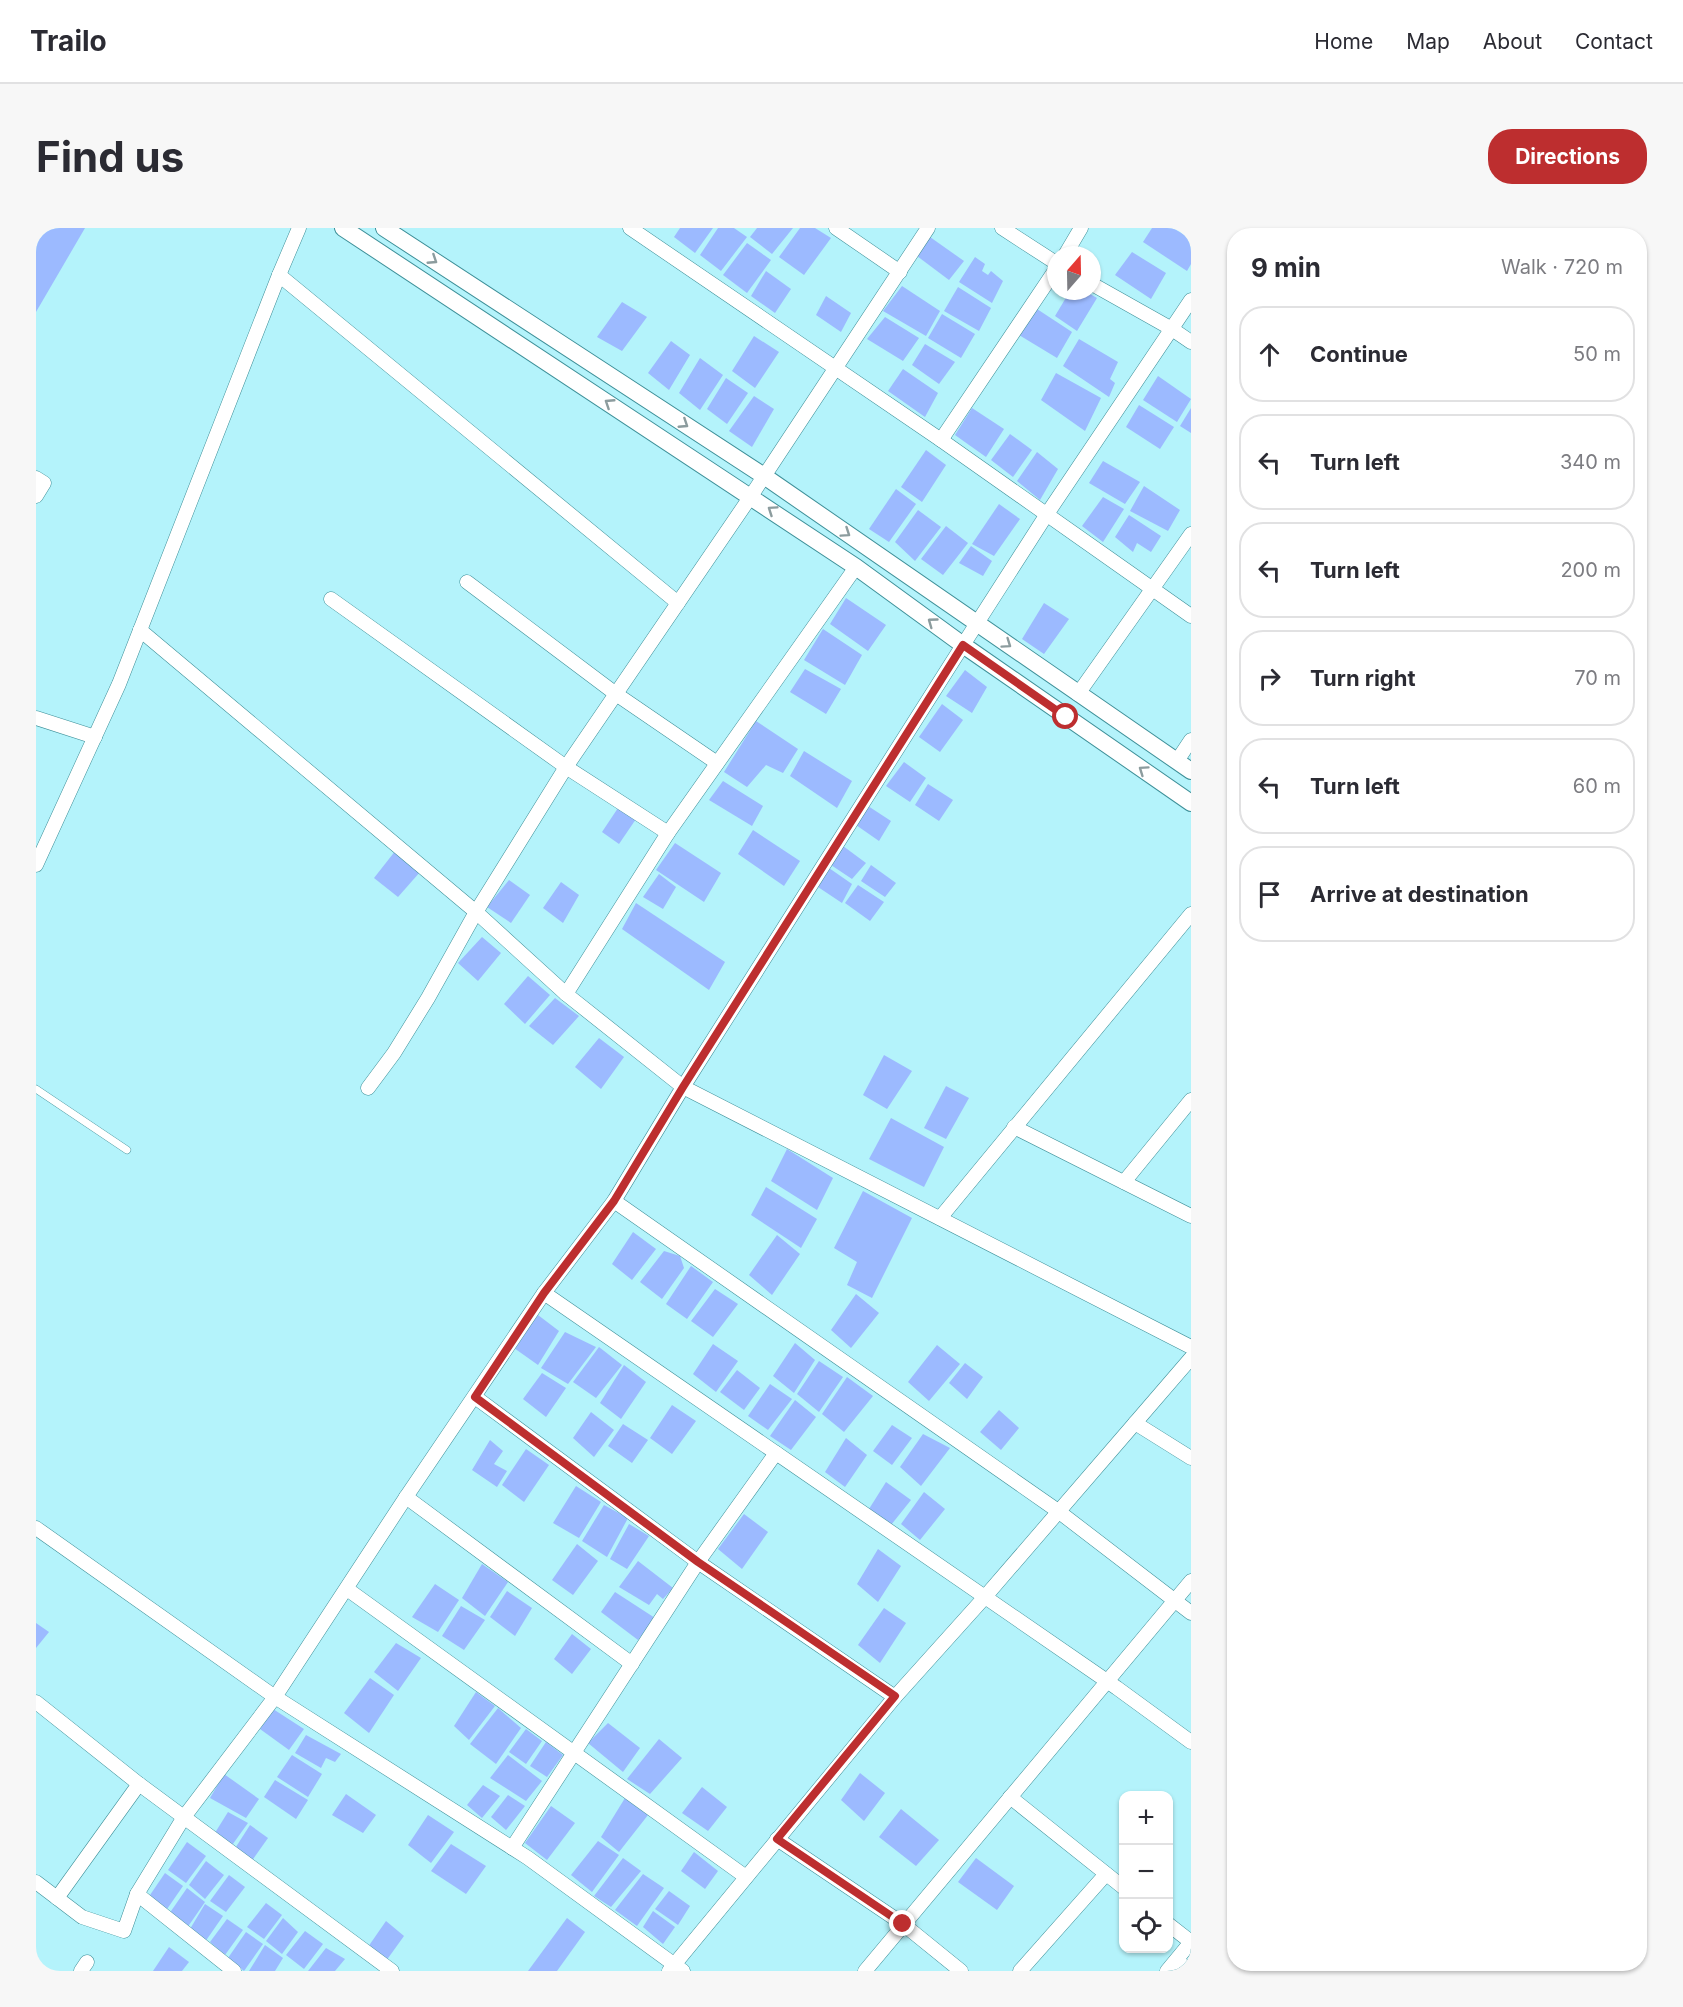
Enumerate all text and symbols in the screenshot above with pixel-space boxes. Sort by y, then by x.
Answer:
text: Trailo [30,24,107,58]
text: Home [1314,29,1373,54]
text: Map [1406,29,1450,54]
text: About [1483,29,1542,54]
text: Contact [1575,29,1653,54]
button: Directions [1488,129,1647,184]
text: Find us [36,131,184,182]
north arrow [1047,246,1101,300]
text: 9 min [1251,252,1321,283]
one-way arrow [426,253,437,264]
text: Walk · 720 m [1501,255,1623,279]
icon: ahead [1253,338,1286,371]
text: Continue [1310,341,1408,367]
text: 50 m [1573,342,1621,366]
one-way arrow [605,399,616,410]
one-way arrow [677,417,688,428]
icon: left [1253,446,1286,479]
text: Turn left [1310,449,1400,475]
text: 340 m [1560,450,1621,474]
one-way arrow [768,506,779,517]
one-way arrow [839,526,850,537]
icon: left [1253,554,1286,587]
text: Turn left [1310,557,1400,583]
text: 200 m [1560,558,1621,582]
one-way arrow [927,618,938,629]
one-way arrow [1000,636,1011,647]
icon: right [1253,662,1286,695]
text: Turn right [1310,665,1416,691]
text: 70 m [1574,666,1621,690]
route start [1052,703,1078,729]
one-way arrow [1138,766,1149,777]
icon: left [1253,770,1286,803]
text: Turn left [1310,773,1400,799]
text: 60 m [1573,774,1621,798]
icon: arrive [1253,878,1286,911]
text: Arrive at destination [1310,881,1529,907]
map controls [1119,1791,1173,1953]
button: + [1119,1791,1173,1845]
button: − [1119,1845,1173,1899]
button: locate [1119,1899,1173,1953]
route end [889,1910,915,1936]

